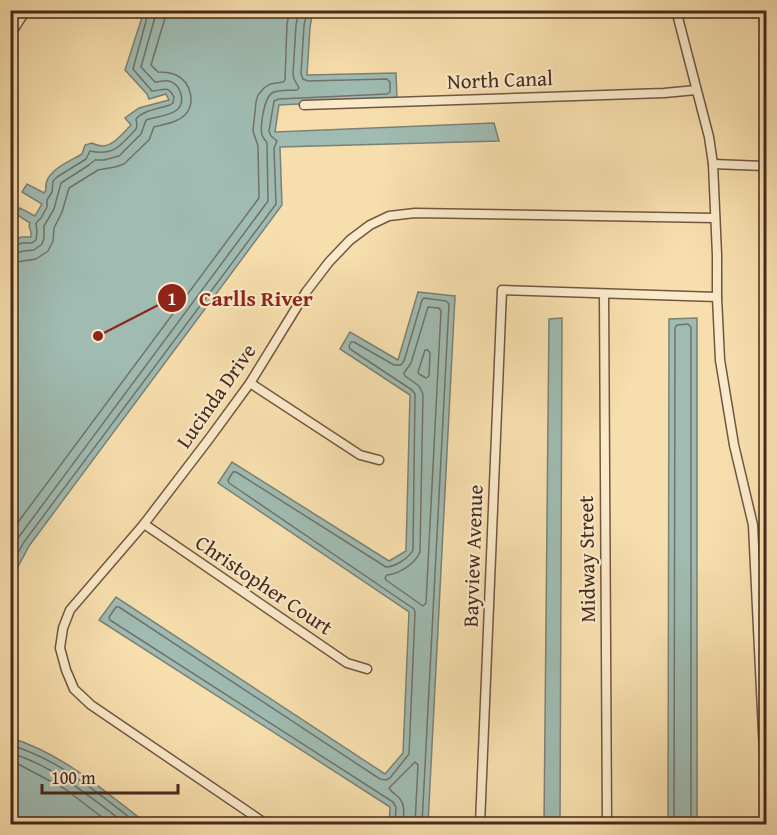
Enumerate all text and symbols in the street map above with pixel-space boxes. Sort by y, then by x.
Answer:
street label: North Canal [447,62,554,97]
callout: Carlls River [157,278,325,318]
text: Carlls River [199,282,313,314]
text: 1 [167,285,177,312]
street label: Lucinda Drive [168,337,263,454]
street label: Bayview Avenue [455,484,490,628]
street label: Midway Street [570,495,603,623]
street label: Christopher Court [189,527,340,643]
scale bar [42,757,178,795]
text: 100 m [51,764,96,791]

